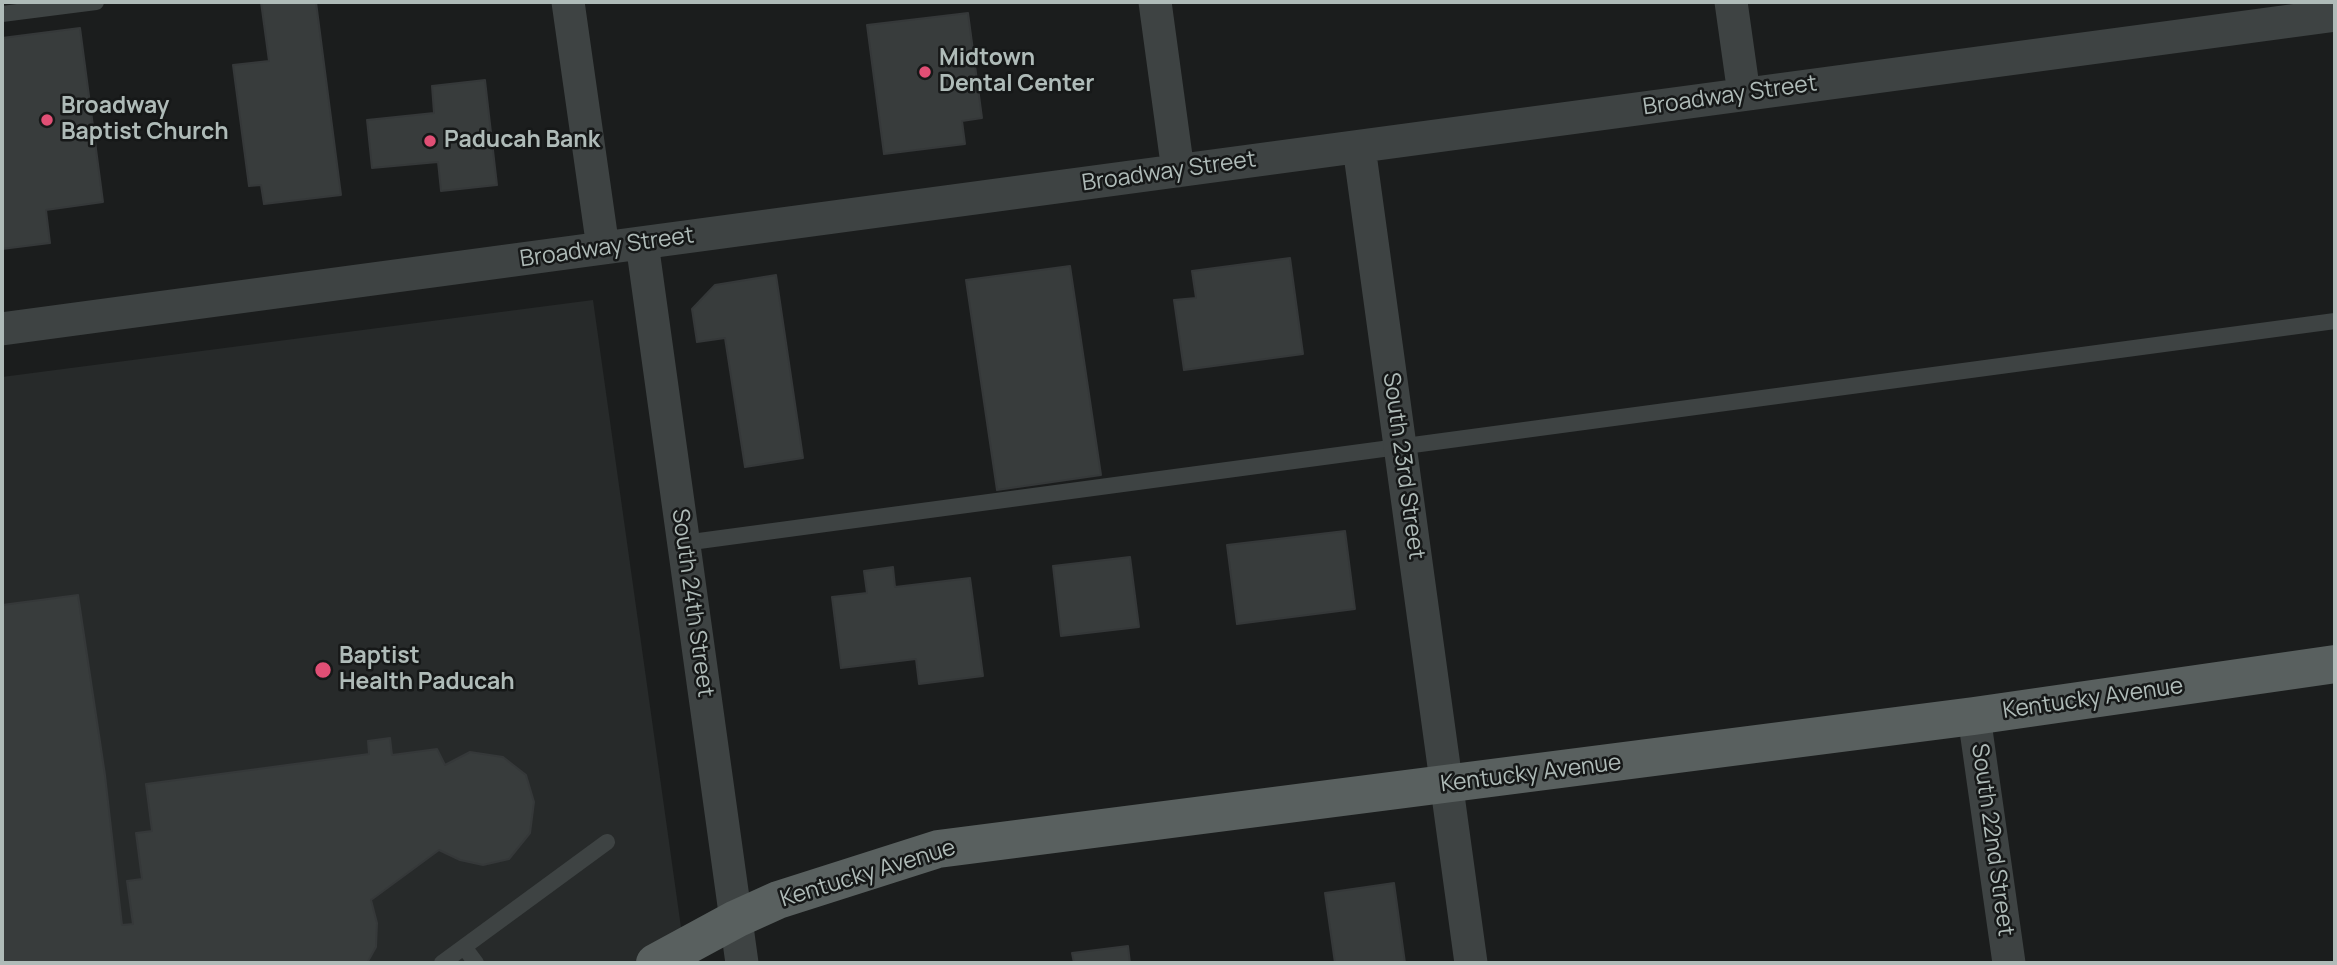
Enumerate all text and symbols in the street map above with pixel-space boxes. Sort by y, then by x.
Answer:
place label: Midtown Dental Center [939,45,1094,99]
marker: Midtown Dental Center [917,64,933,80]
street label: Broadway Street [1641,70,1819,122]
place label: Broadway Baptist Church [61,93,229,147]
marker: Broadway Baptist Church [39,112,55,128]
place label: Paducah Bank [444,127,600,155]
marker: Paducah Bank [422,133,438,149]
street label: Broadway Street [1080,146,1258,198]
street label: Broadway Street [518,222,696,274]
street label: South 23rd Street [1376,371,1430,561]
street label: South 24th Street [665,507,719,699]
place label: Baptist Health Paducah [339,643,515,697]
marker: Baptist Health Paducah [313,660,333,680]
street label: Kentucky Avenue [2001,673,2185,725]
street label: South 22nd Street [1965,742,2019,938]
street label: Kentucky Avenue [1439,749,1623,799]
street label: Kentucky Avenue [777,834,959,914]

